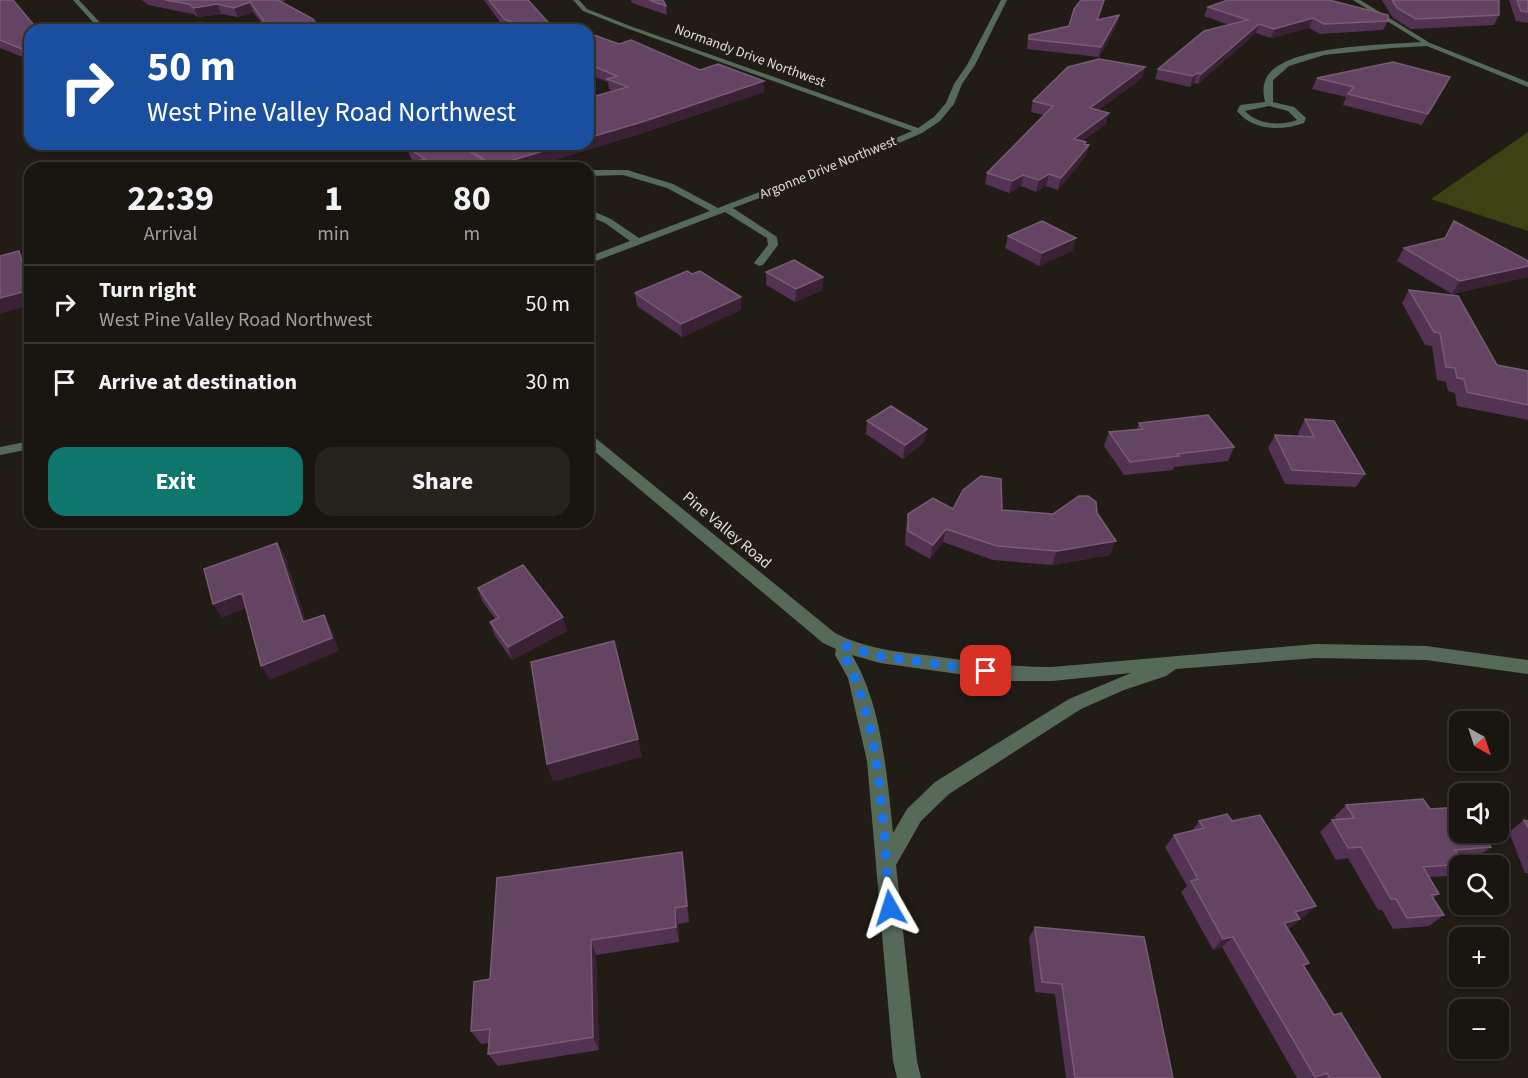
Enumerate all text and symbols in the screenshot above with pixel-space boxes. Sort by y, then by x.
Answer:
street label: Normandy Drive Northwest [672,19,828,93]
text: 50 m [147,37,236,97]
icon: right [48,48,126,126]
text: West Pine Valley Road Northwest [147,93,516,132]
street label: Argonne Drive Northwest [757,131,900,205]
text: 22:39 [127,173,214,224]
text: 1 [324,173,343,224]
text: 80 [453,173,491,224]
text: Arrival [144,220,197,248]
text: min [317,220,350,248]
text: m [463,220,480,248]
text: Turn right [99,274,196,306]
icon: right [48,288,81,321]
text: 50 m [525,288,570,320]
text: West Pine Valley Road Northwest [99,306,372,334]
icon: arrive [48,366,81,399]
text: Arrive at destination [99,366,297,398]
text: 30 m [525,366,570,398]
button: Exit [48,447,303,516]
button: Share [315,447,570,516]
street label: Pine Valley Road [678,486,776,574]
pin [960,645,1011,696]
icon: arrive [969,654,1002,687]
north arrow [1449,711,1509,771]
map controls [1449,711,1509,1059]
button: sound [1449,783,1509,843]
button: search [1449,855,1509,915]
position arrow [858,876,922,940]
button: + [1449,927,1509,987]
button: − [1449,999,1509,1059]

